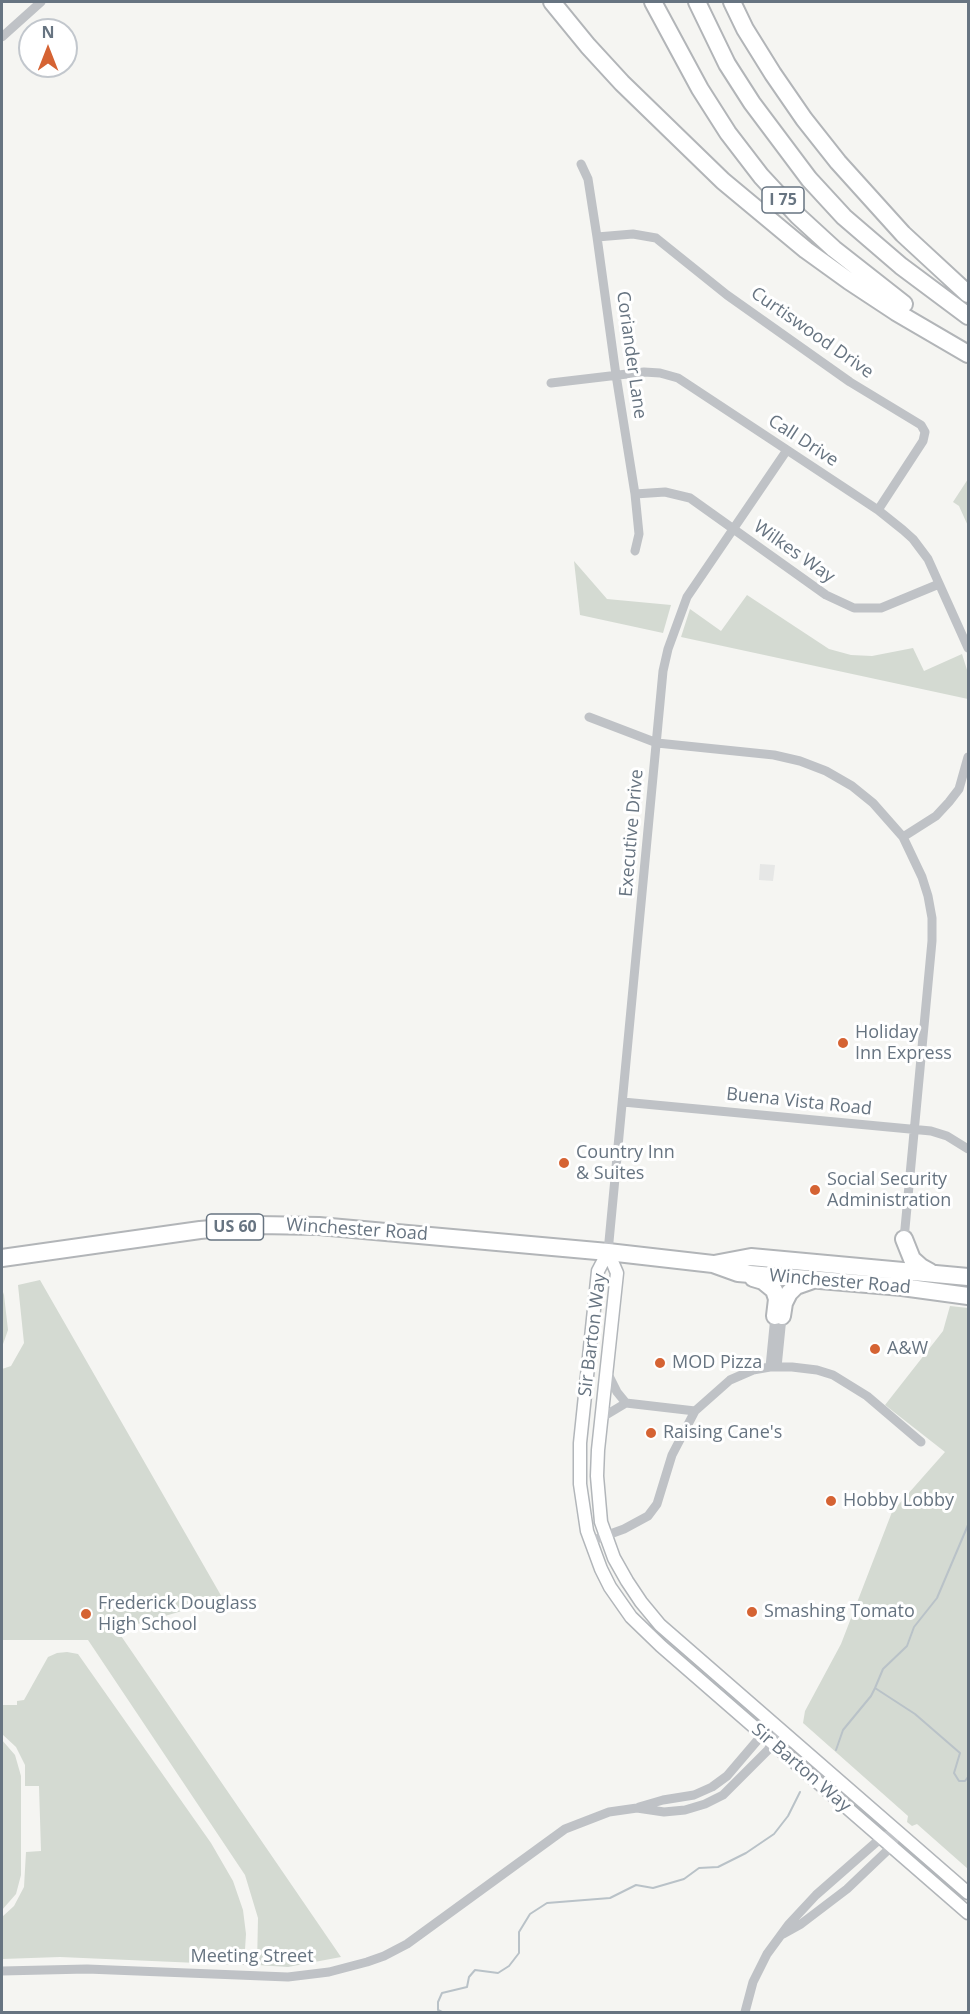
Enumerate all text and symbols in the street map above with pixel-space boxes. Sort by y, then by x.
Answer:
north arrow [18,18,78,78]
text: N [41,21,55,43]
road number: I 75 [762,187,804,213]
street label: Curtiswood Drive [747,283,877,383]
street label: Coriander Lane [611,290,651,420]
street label: Call Drive [764,410,842,472]
street label: Wilkes Way [749,516,839,588]
street label: Executive Drive [616,768,648,898]
place label: Holiday Inn Express [855,1022,952,1064]
marker: Holiday Inn Express [836,1036,850,1050]
street label: Buena Vista Road [725,1084,873,1120]
place label: Country Inn & Suites [576,1142,675,1184]
marker: Country Inn & Suites [557,1156,571,1170]
place label: Social Security Administration [827,1169,951,1212]
marker: Social Security Administration [808,1183,822,1197]
road number: US 60 [206,1214,264,1240]
street label: Winchester Road [285,1214,429,1246]
street label: Winchester Road [768,1265,912,1299]
street label: Sir Barton Way [575,1272,611,1398]
place label: A&W [887,1338,928,1360]
marker: A&W [868,1342,882,1356]
place label: MOD Pizza [672,1352,762,1374]
marker: MOD Pizza [653,1356,667,1370]
place label: Raising Cane's [663,1422,782,1444]
marker: Raising Cane's [644,1426,658,1440]
place label: Hobby Lobby [843,1490,954,1512]
marker: Hobby Lobby [824,1494,838,1508]
place label: Frederick Douglass High School [98,1593,257,1636]
place label: Smashing Tomato [764,1601,915,1623]
marker: Smashing Tomato [745,1605,759,1619]
marker: Frederick Douglass High School [79,1607,93,1621]
street label: Sir Barton Way [747,1719,855,1817]
street label: Meeting Street [190,1946,314,1968]

